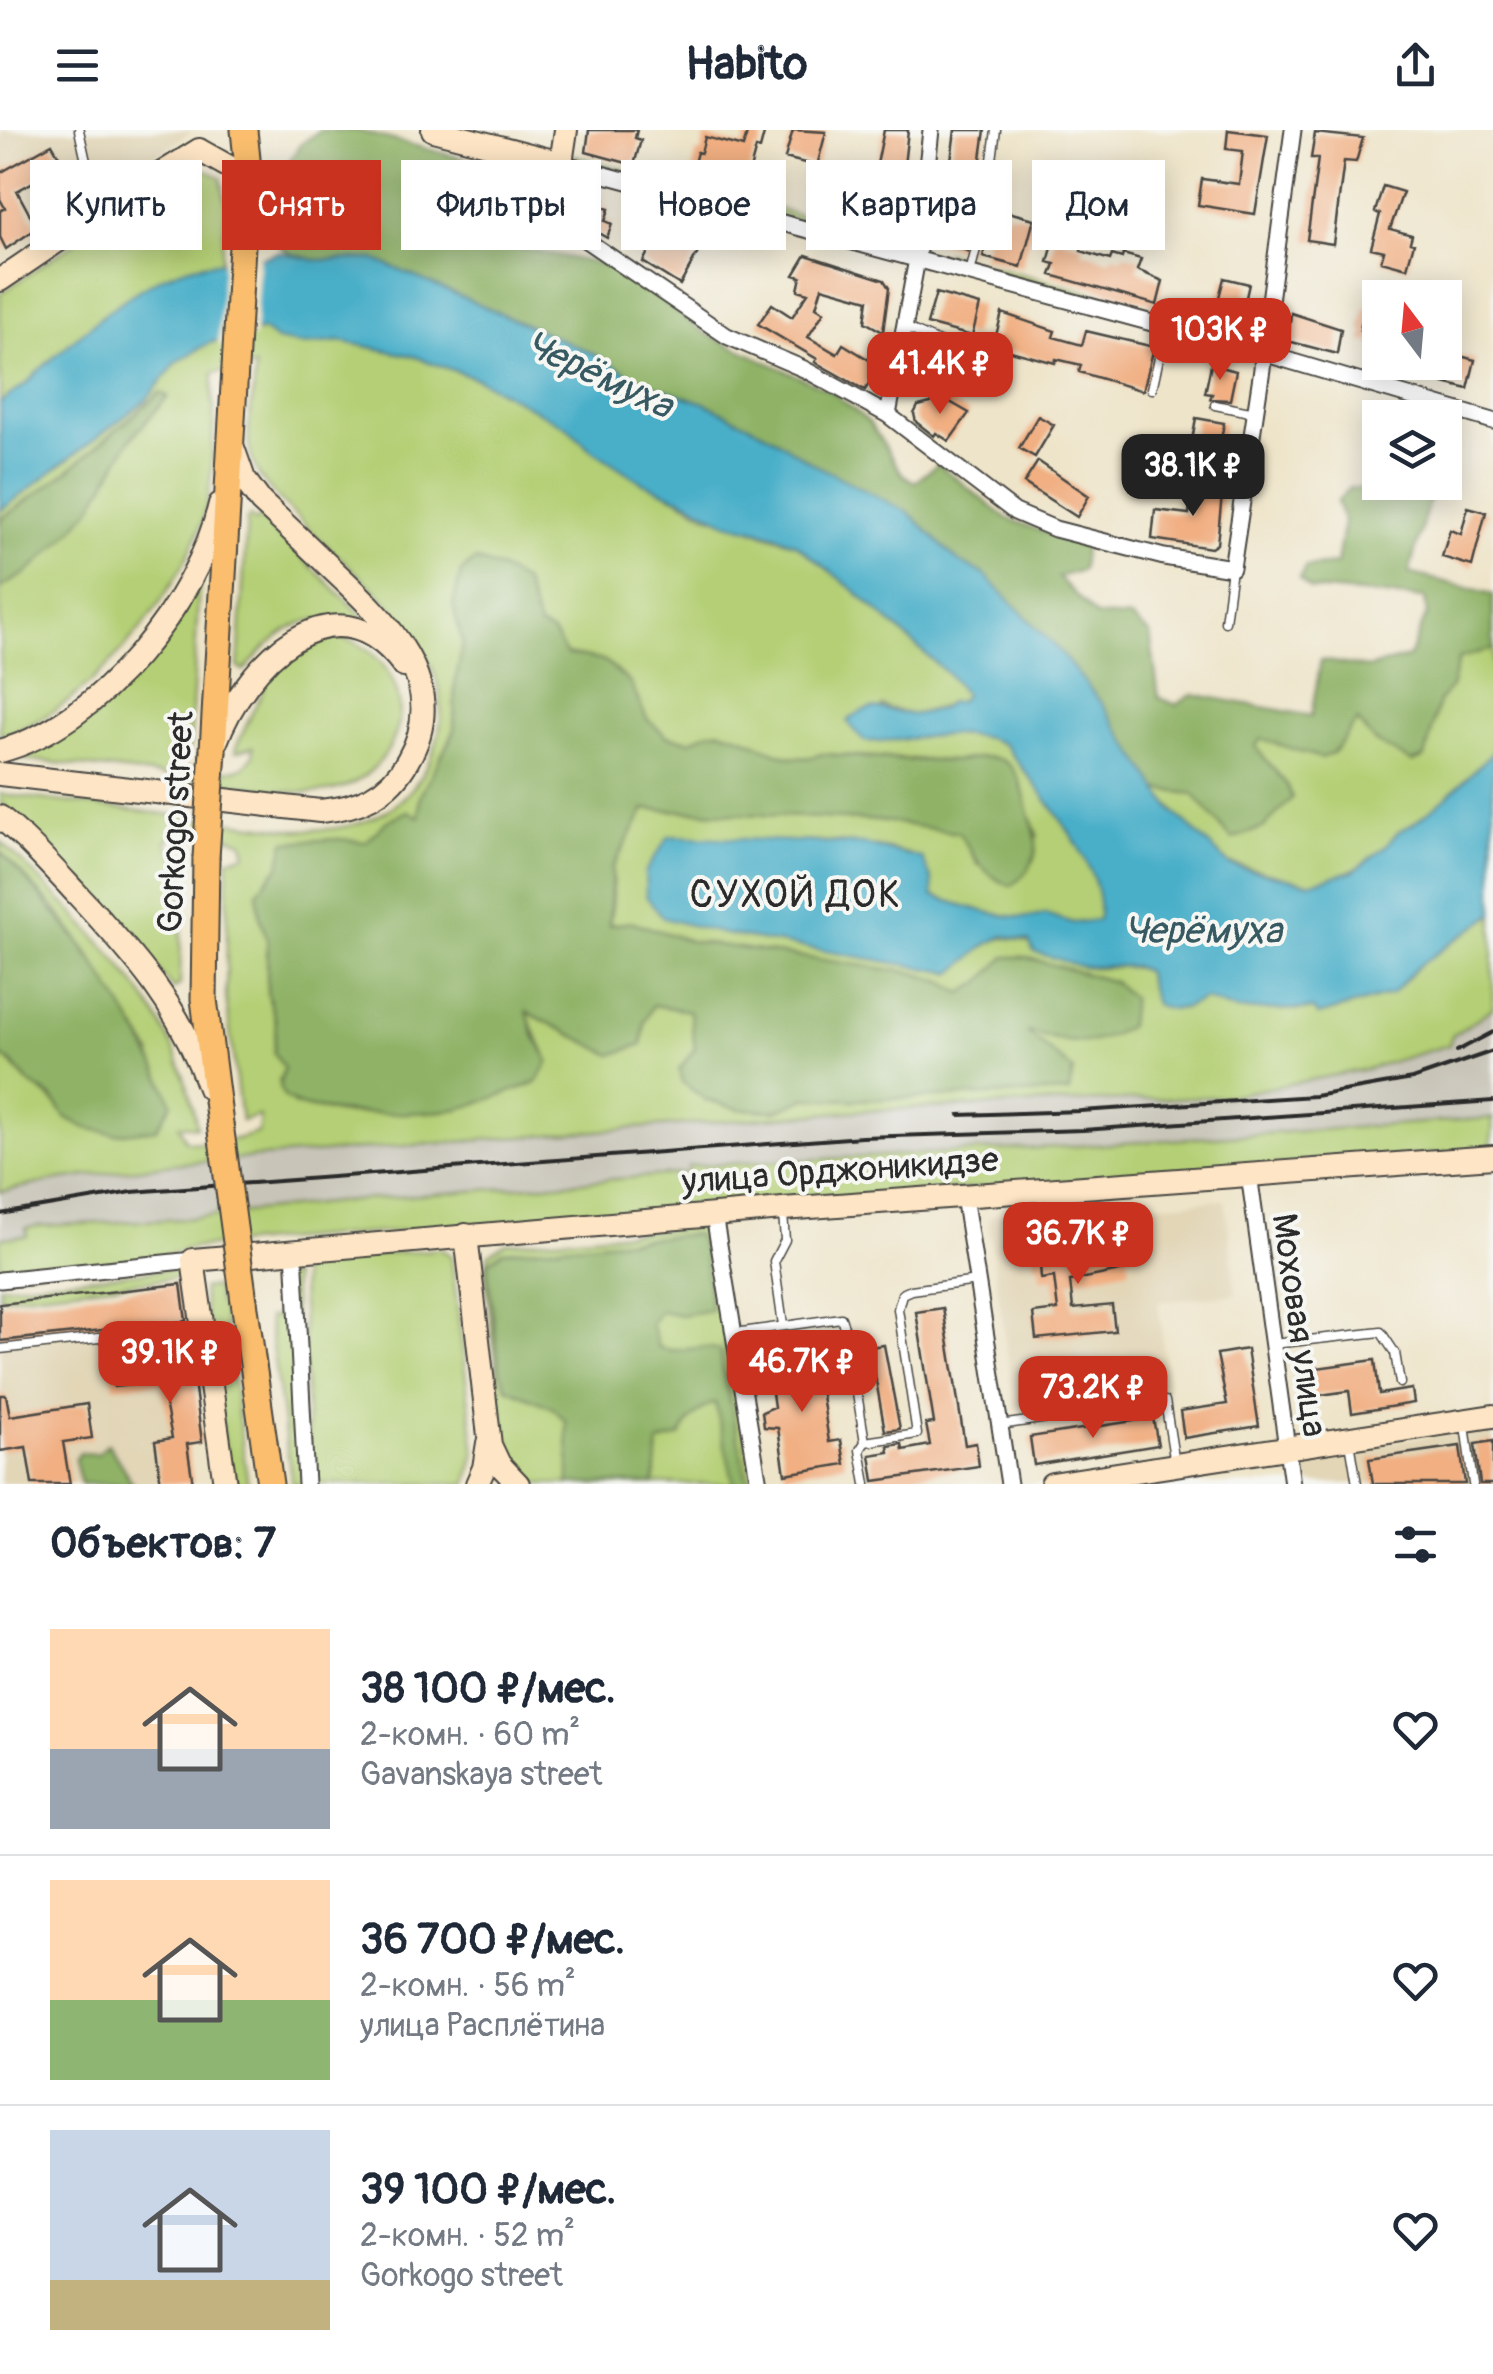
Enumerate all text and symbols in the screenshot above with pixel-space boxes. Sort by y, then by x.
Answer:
text: Habito [686,37,807,93]
icon: menu [50,38,105,93]
icon: share [1388,38,1443,93]
chip: Купить [30,160,202,250]
chip: Снять [222,160,381,250]
chip: Фильтры [401,160,601,250]
chip: Новое [621,160,786,250]
chip: Квартира [806,160,1012,250]
chip: Дом [1032,160,1165,250]
north arrow [1362,280,1462,380]
map controls [1362,280,1462,500]
pin: 103K ₽ [1139,298,1301,383]
text: 103K ₽ [1171,310,1269,350]
water label: Черёмуха [517,320,682,431]
pin: 41.4K ₽ [848,332,1032,417]
text: 41.4K ₽ [889,344,991,384]
button: layers [1362,400,1462,500]
pin: 38.1K ₽ [1101,434,1285,519]
text: 38.1K ₽ [1144,446,1242,486]
street label: Gorkogo street [148,709,204,934]
district label: СУХОЙ ДОК [689,871,903,919]
water label: Черёмуха [1124,907,1284,955]
street label: улица Орджоникидзе [679,1138,1000,1204]
pin: 36.7K ₽ [986,1202,1170,1287]
street label: Моховая улица [1262,1211,1336,1440]
text: 36.7K ₽ [1025,1214,1131,1254]
pin: 39.1K ₽ [78,1321,262,1406]
pin: 46.7K ₽ [710,1330,894,1415]
text: 39.1K ₽ [120,1333,220,1373]
text: 46.7K ₽ [749,1342,855,1382]
pin: 73.2K ₽ [1001,1356,1185,1441]
text: 73.2K ₽ [1040,1368,1146,1408]
icon: filters [1388,1517,1443,1572]
text: Объектов: 7 [50,1518,276,1570]
text: 38 100 ₽/мес. [360,1663,616,1715]
icon: home [130,1669,250,1789]
icon: heart [1388,1702,1443,1757]
text: 2-комн. · 60 m² [360,1715,580,1755]
text: Gavanskaya street [360,1755,602,1795]
text: 36 700 ₽/мес. [360,1914,625,1966]
icon: home [130,1920,250,2040]
icon: heart [1388,1953,1443,2008]
text: 2-комн. · 56 m² [360,1966,576,2006]
text: улица Расплётина [360,2006,605,2046]
text: 39 100 ₽/мес. [360,2164,616,2216]
icon: home [130,2170,250,2290]
icon: heart [1388,2203,1443,2258]
text: 2-комн. · 52 m² [360,2216,575,2256]
text: Gorkogo street [360,2256,563,2296]

